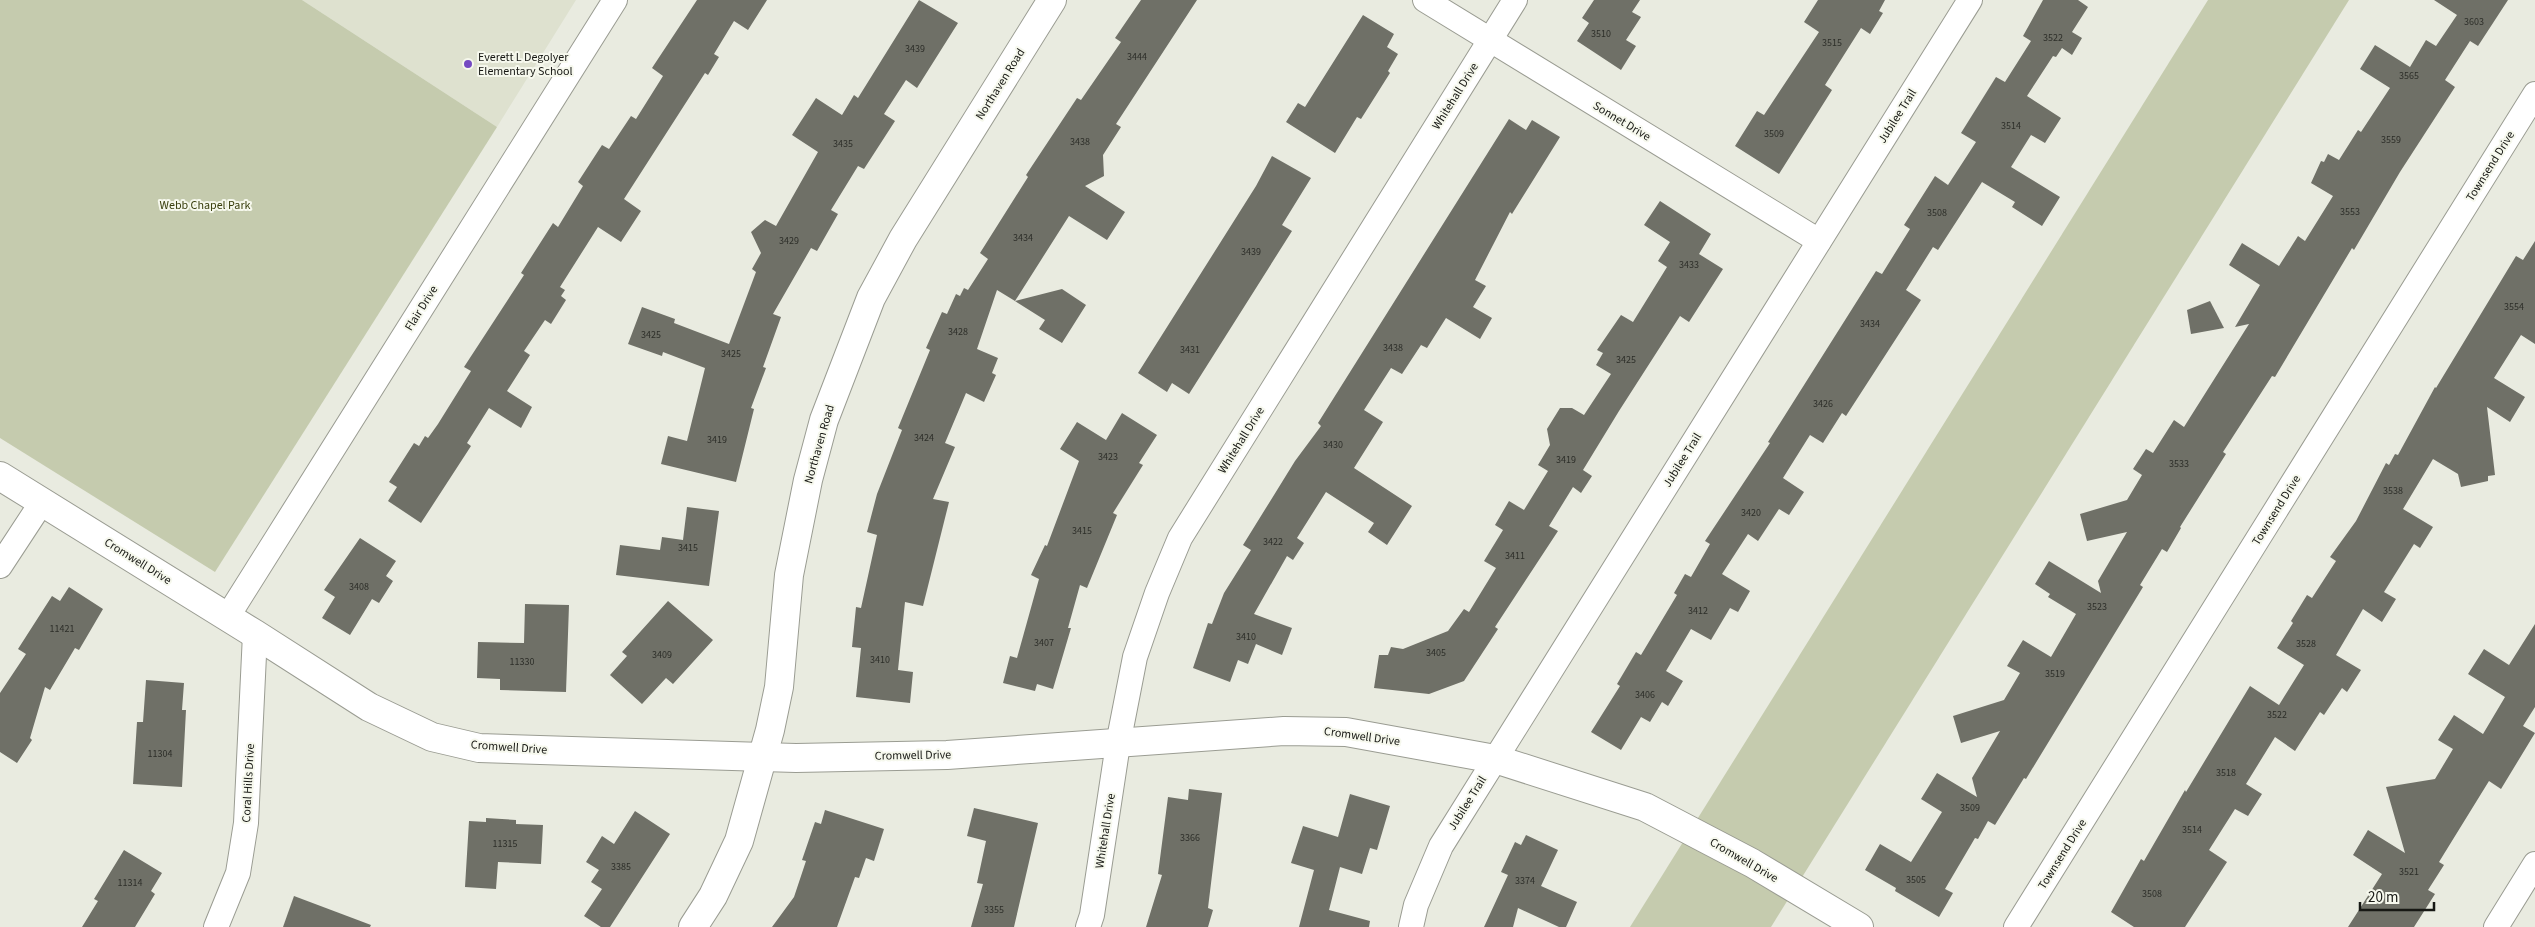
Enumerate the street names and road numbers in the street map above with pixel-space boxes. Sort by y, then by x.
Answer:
street label: Northaven Road [972,45,1029,123]
street label: Whitehall Drive [1428,60,1483,133]
street label: Jubilee Trail [1874,86,1921,147]
street label: Sonnet Drive [1590,98,1654,145]
street label: Townsend Drive [2462,128,2519,205]
street label: Flair Drive [401,282,442,334]
street label: Northaven Road [800,403,839,486]
street label: Whitehall Drive [1214,404,1269,477]
street label: Jubilee Trail [1659,430,1706,491]
street label: Townsend Drive [2248,472,2305,549]
street label: Cromwell Drive [101,534,175,589]
street label: Cromwell Drive [1323,723,1401,750]
street label: Cromwell Drive [470,736,548,759]
street label: Coral Hills Drive [238,743,259,823]
street label: Cromwell Drive [875,746,951,765]
street label: Jubilee Trail [1444,773,1491,834]
street label: Whitehall Drive [1091,792,1120,870]
street label: Townsend Drive [2034,816,2091,893]
street label: Cromwell Drive [1706,834,1781,887]

